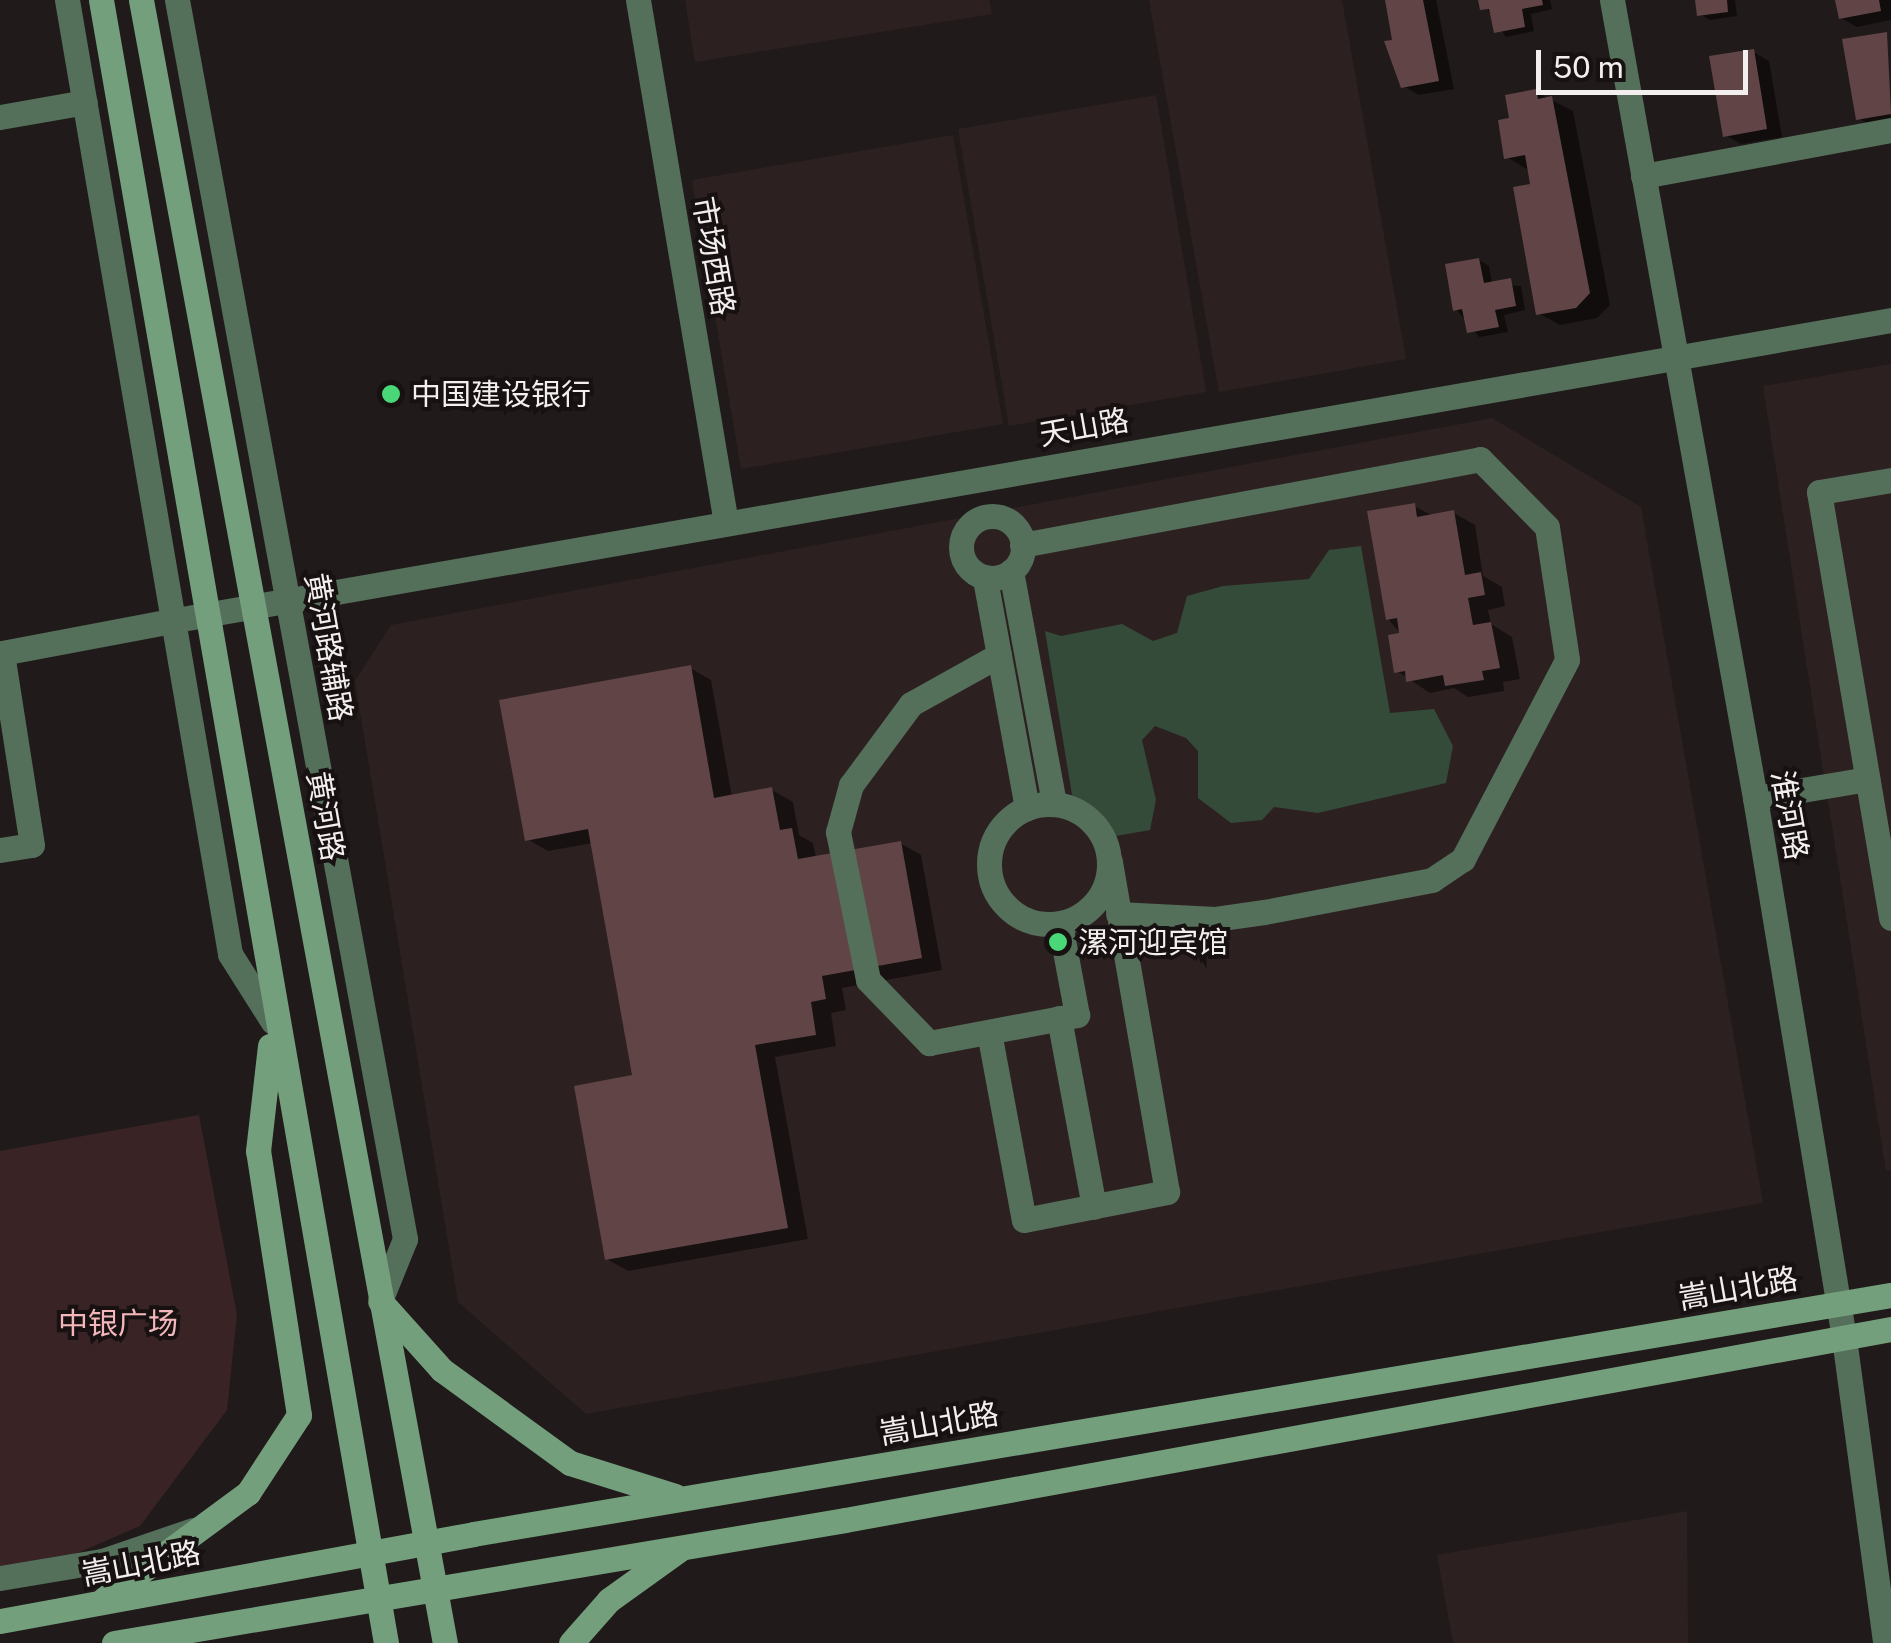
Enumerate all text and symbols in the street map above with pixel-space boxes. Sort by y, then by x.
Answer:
scale bar [1541,30,1754,92]
text: 50 m [1553,49,1624,85]
street label: 市场西路 [686,194,742,318]
place label: 中国建设银行 [411,376,591,412]
marker: 中国建设银行 [380,383,402,405]
street label: 天山路 [1037,401,1131,453]
street label: 黄河路辅路 [298,570,360,724]
street label: 淮河路 [1764,768,1816,862]
street label: 黄河路 [300,769,352,863]
place label: 漯河迎宾馆 [1078,924,1228,960]
marker: 漯河迎宾馆 [1047,931,1069,953]
street label: 嵩山北路 [1676,1260,1800,1316]
park label: 中银广场 [58,1305,178,1341]
street label: 嵩山北路 [877,1395,1001,1451]
street label: 嵩山北路 [79,1534,203,1592]

